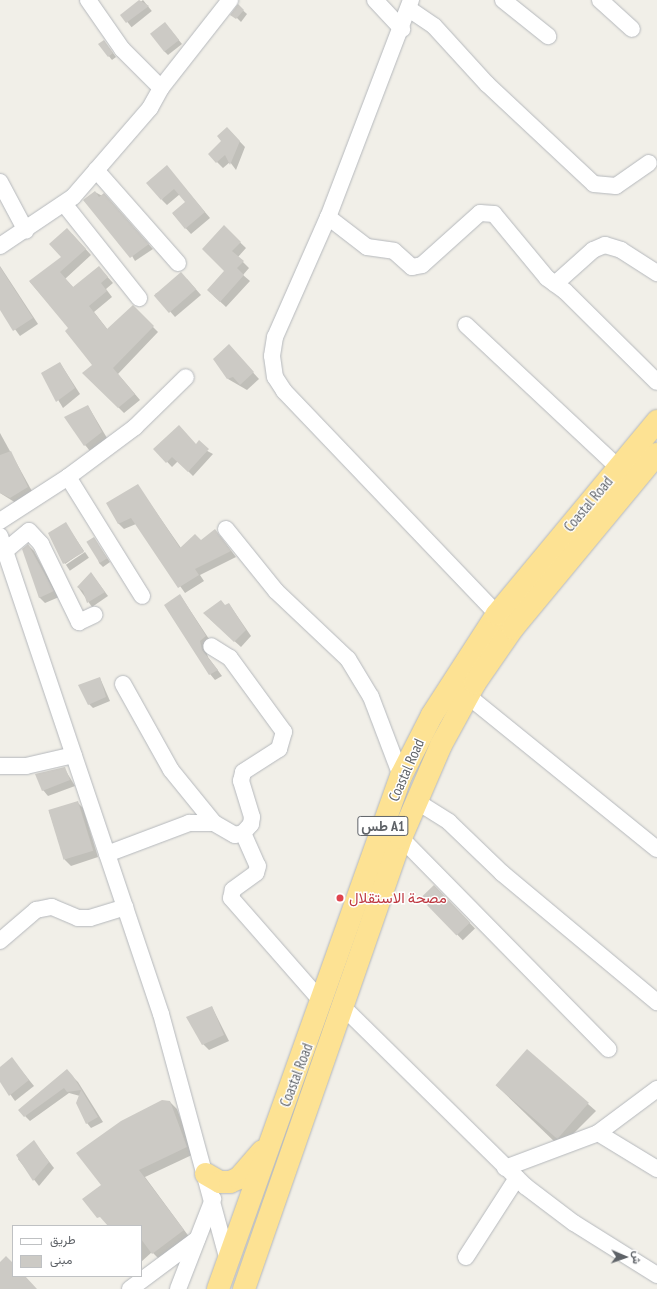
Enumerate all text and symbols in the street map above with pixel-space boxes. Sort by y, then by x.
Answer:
street label: Coastal Road [560,473,616,535]
street label: Coastal Road [384,736,428,804]
road number: طس A1 [357,814,409,838]
place label: مصحة الاستقلال [349,889,447,907]
marker: مصحة الاستقلال [334,892,346,904]
street label: Coastal Road [276,1041,316,1109]
legend [12,1225,142,1277]
text: طريق [50,1232,75,1247]
north arrow [605,1237,645,1277]
text: ش [630,1251,644,1264]
text: مبنى [50,1252,72,1267]

